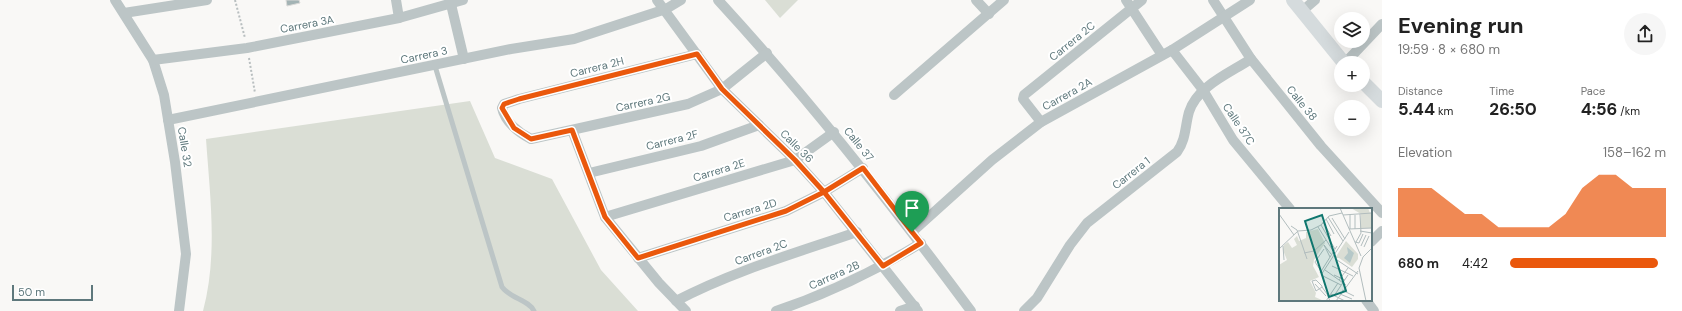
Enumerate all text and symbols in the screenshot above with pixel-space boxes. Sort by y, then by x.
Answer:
text: Evening run [1398,11,1524,40]
street label: Carrera 3A [279,12,335,36]
map controls [1334,12,1370,136]
button: layers [1334,12,1370,48]
button: share [1624,13,1666,55]
street label: Carrera 2C [1046,18,1098,64]
text: 19:59 · 8 × 680 m [1398,41,1500,58]
street label: Carrera 3 [399,43,449,67]
street label: Carrera 2H [569,54,625,80]
button: + [1334,56,1370,92]
street label: Carrera 2A [1040,75,1094,113]
street label: Calle 38 [1284,83,1320,123]
text: Distance [1398,84,1443,98]
text: Time [1489,84,1514,98]
text: Pace [1581,84,1605,98]
street label: Carrera 2G [614,89,672,115]
text: 5.44 [1398,98,1435,120]
text: 26:50 [1489,98,1537,120]
text: 4:56 [1581,98,1617,120]
street label: Calle 37C [1220,100,1258,148]
button: − [1334,100,1370,136]
text: km [1435,104,1453,118]
text: /km [1617,104,1640,118]
street label: Calle 37 [841,124,877,164]
street label: Calle 32 [175,126,195,168]
street label: Calle 36 [777,126,817,166]
street label: Carrera 2F [644,127,700,153]
text: Elevation [1398,144,1452,161]
text: 158–162 m [1603,144,1666,161]
street label: Carrera 1 [1109,154,1153,192]
street label: Carrera 2E [691,155,747,185]
pin [895,191,929,232]
street label: Carrera 2D [722,195,779,225]
icon: arrive [901,197,923,219]
inset map [1279,208,1372,301]
street label: Carrera 2C [733,236,789,268]
text: 680 m [1398,255,1439,272]
text: 4:42 [1462,255,1488,272]
street label: Carrera 2B [806,257,862,292]
scale bar [12,283,93,302]
text: 50 m [18,285,45,299]

